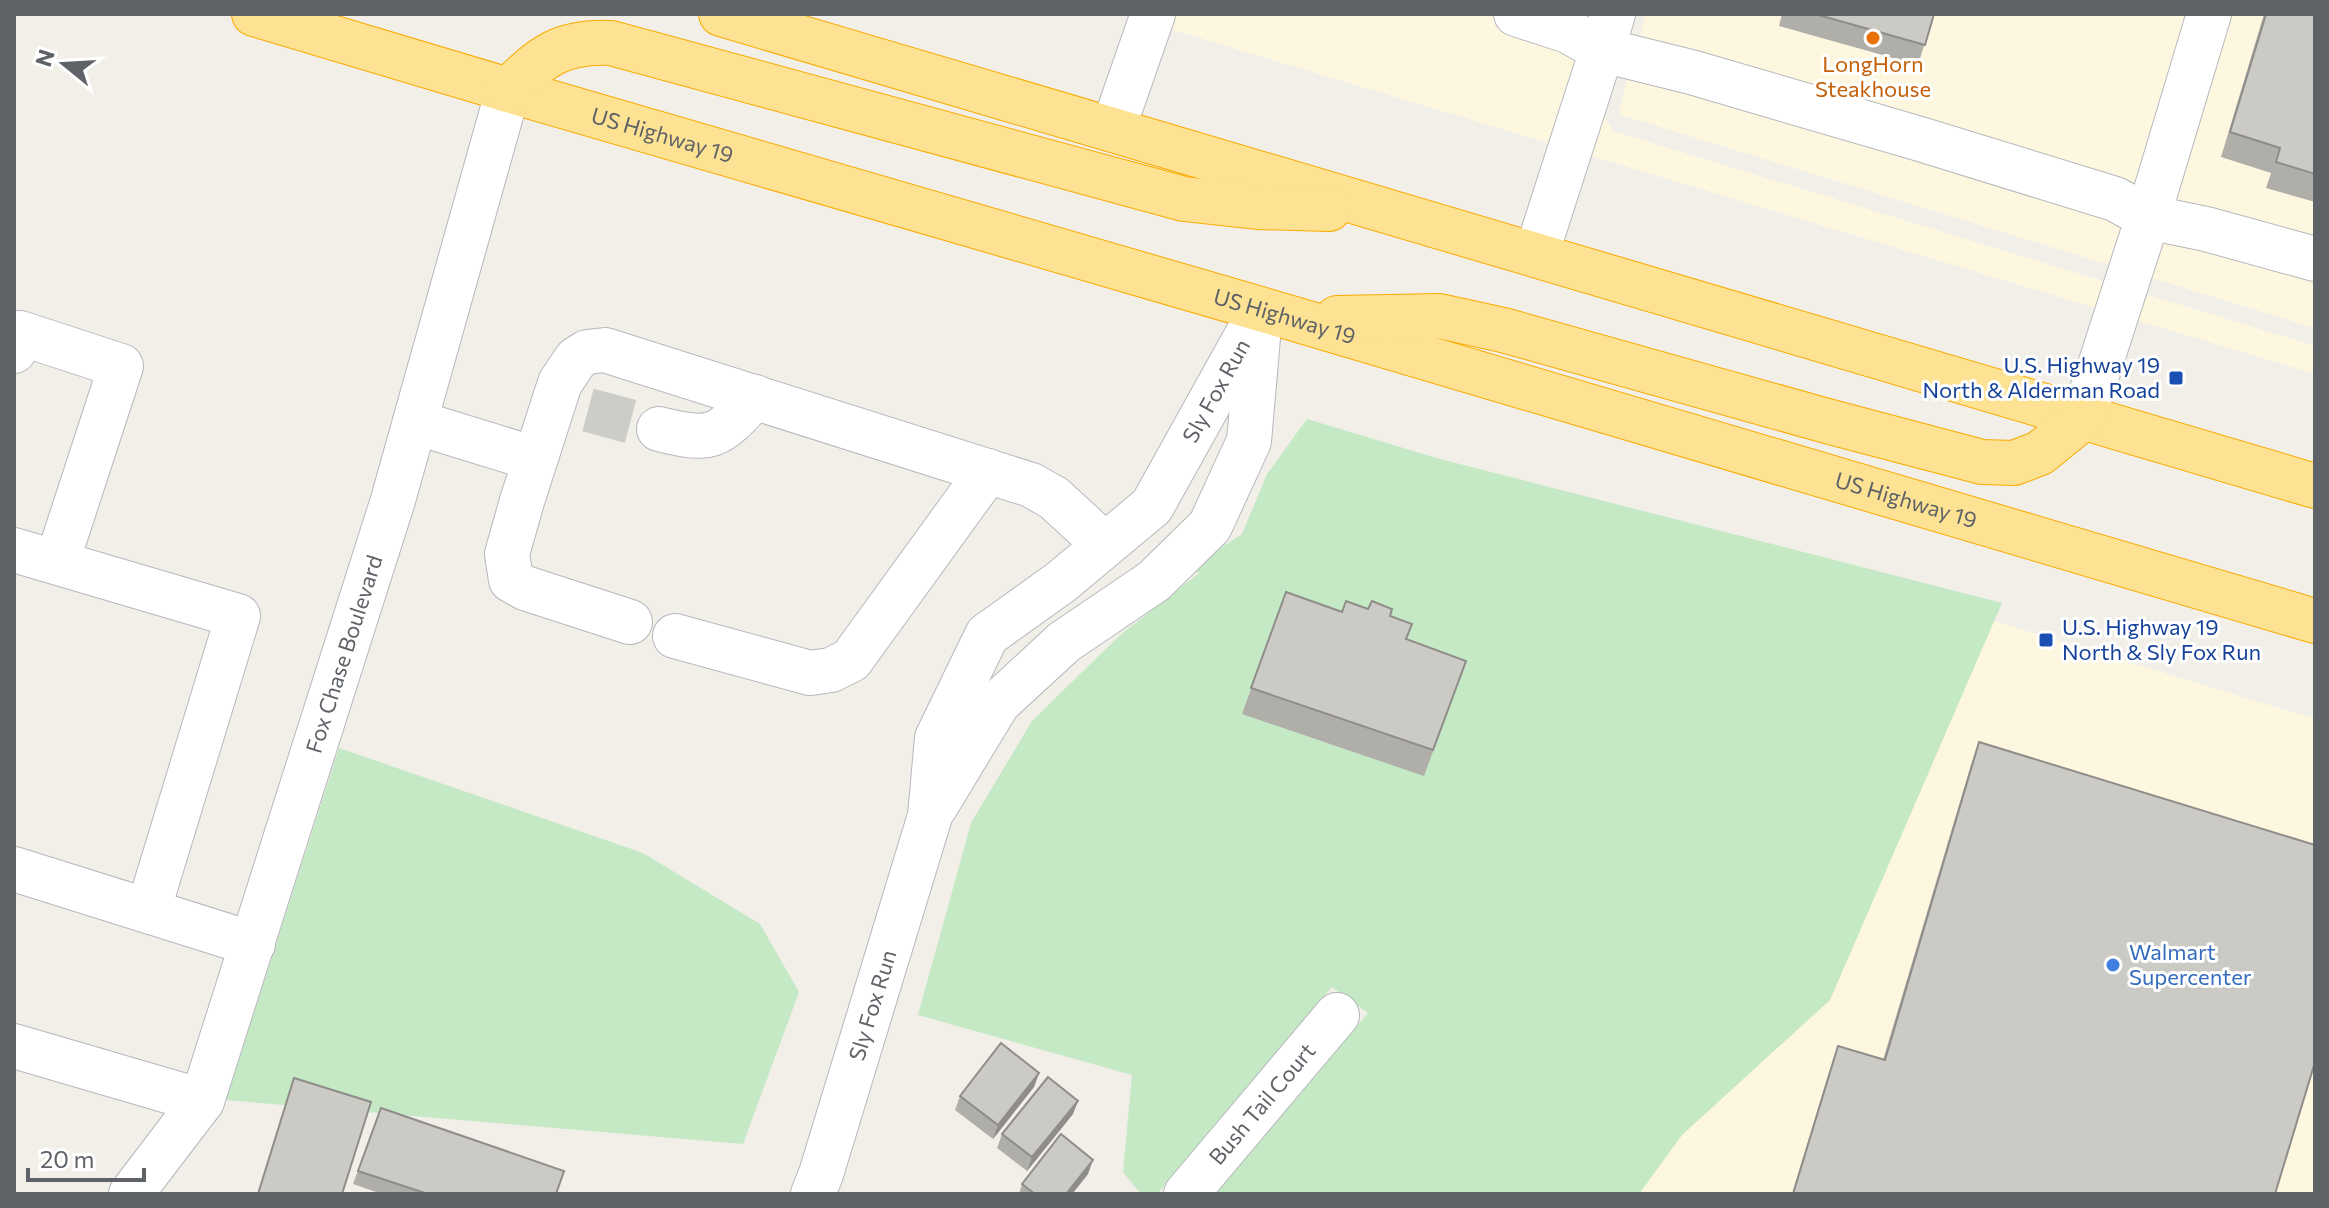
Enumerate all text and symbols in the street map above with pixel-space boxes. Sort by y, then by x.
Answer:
north arrow [24,24,104,104]
marker: LongHorn Steakhouse [1864,29,1882,47]
text: N [29,46,60,70]
place label: LongHorn Steakhouse [1815,50,1931,102]
street label: US Highway 19 [588,101,737,168]
street label: US Highway 19 [1211,282,1359,349]
street label: Sly Fox Run [1176,334,1255,447]
place label: U.S. Highway 19 North & Alderman Road [1923,351,2160,403]
marker: U.S. Highway 19 North & Alderman Road [2167,369,2185,387]
street label: US Highway 19 [1832,466,1980,533]
street label: Fox Chase Boulevard [299,552,388,756]
place label: U.S. Highway 19 North & Sly Fox Run [2062,613,2261,665]
marker: U.S. Highway 19 North & Sly Fox Run [2037,631,2055,649]
place label: Walmart Supercenter [2129,938,2252,990]
street label: Sly Fox Run [842,946,901,1064]
marker: Walmart Supercenter [2104,956,2122,974]
street label: Bush Tail Court [1203,1037,1321,1170]
scale bar [28,1132,144,1182]
text: 20 m [40,1144,94,1173]

